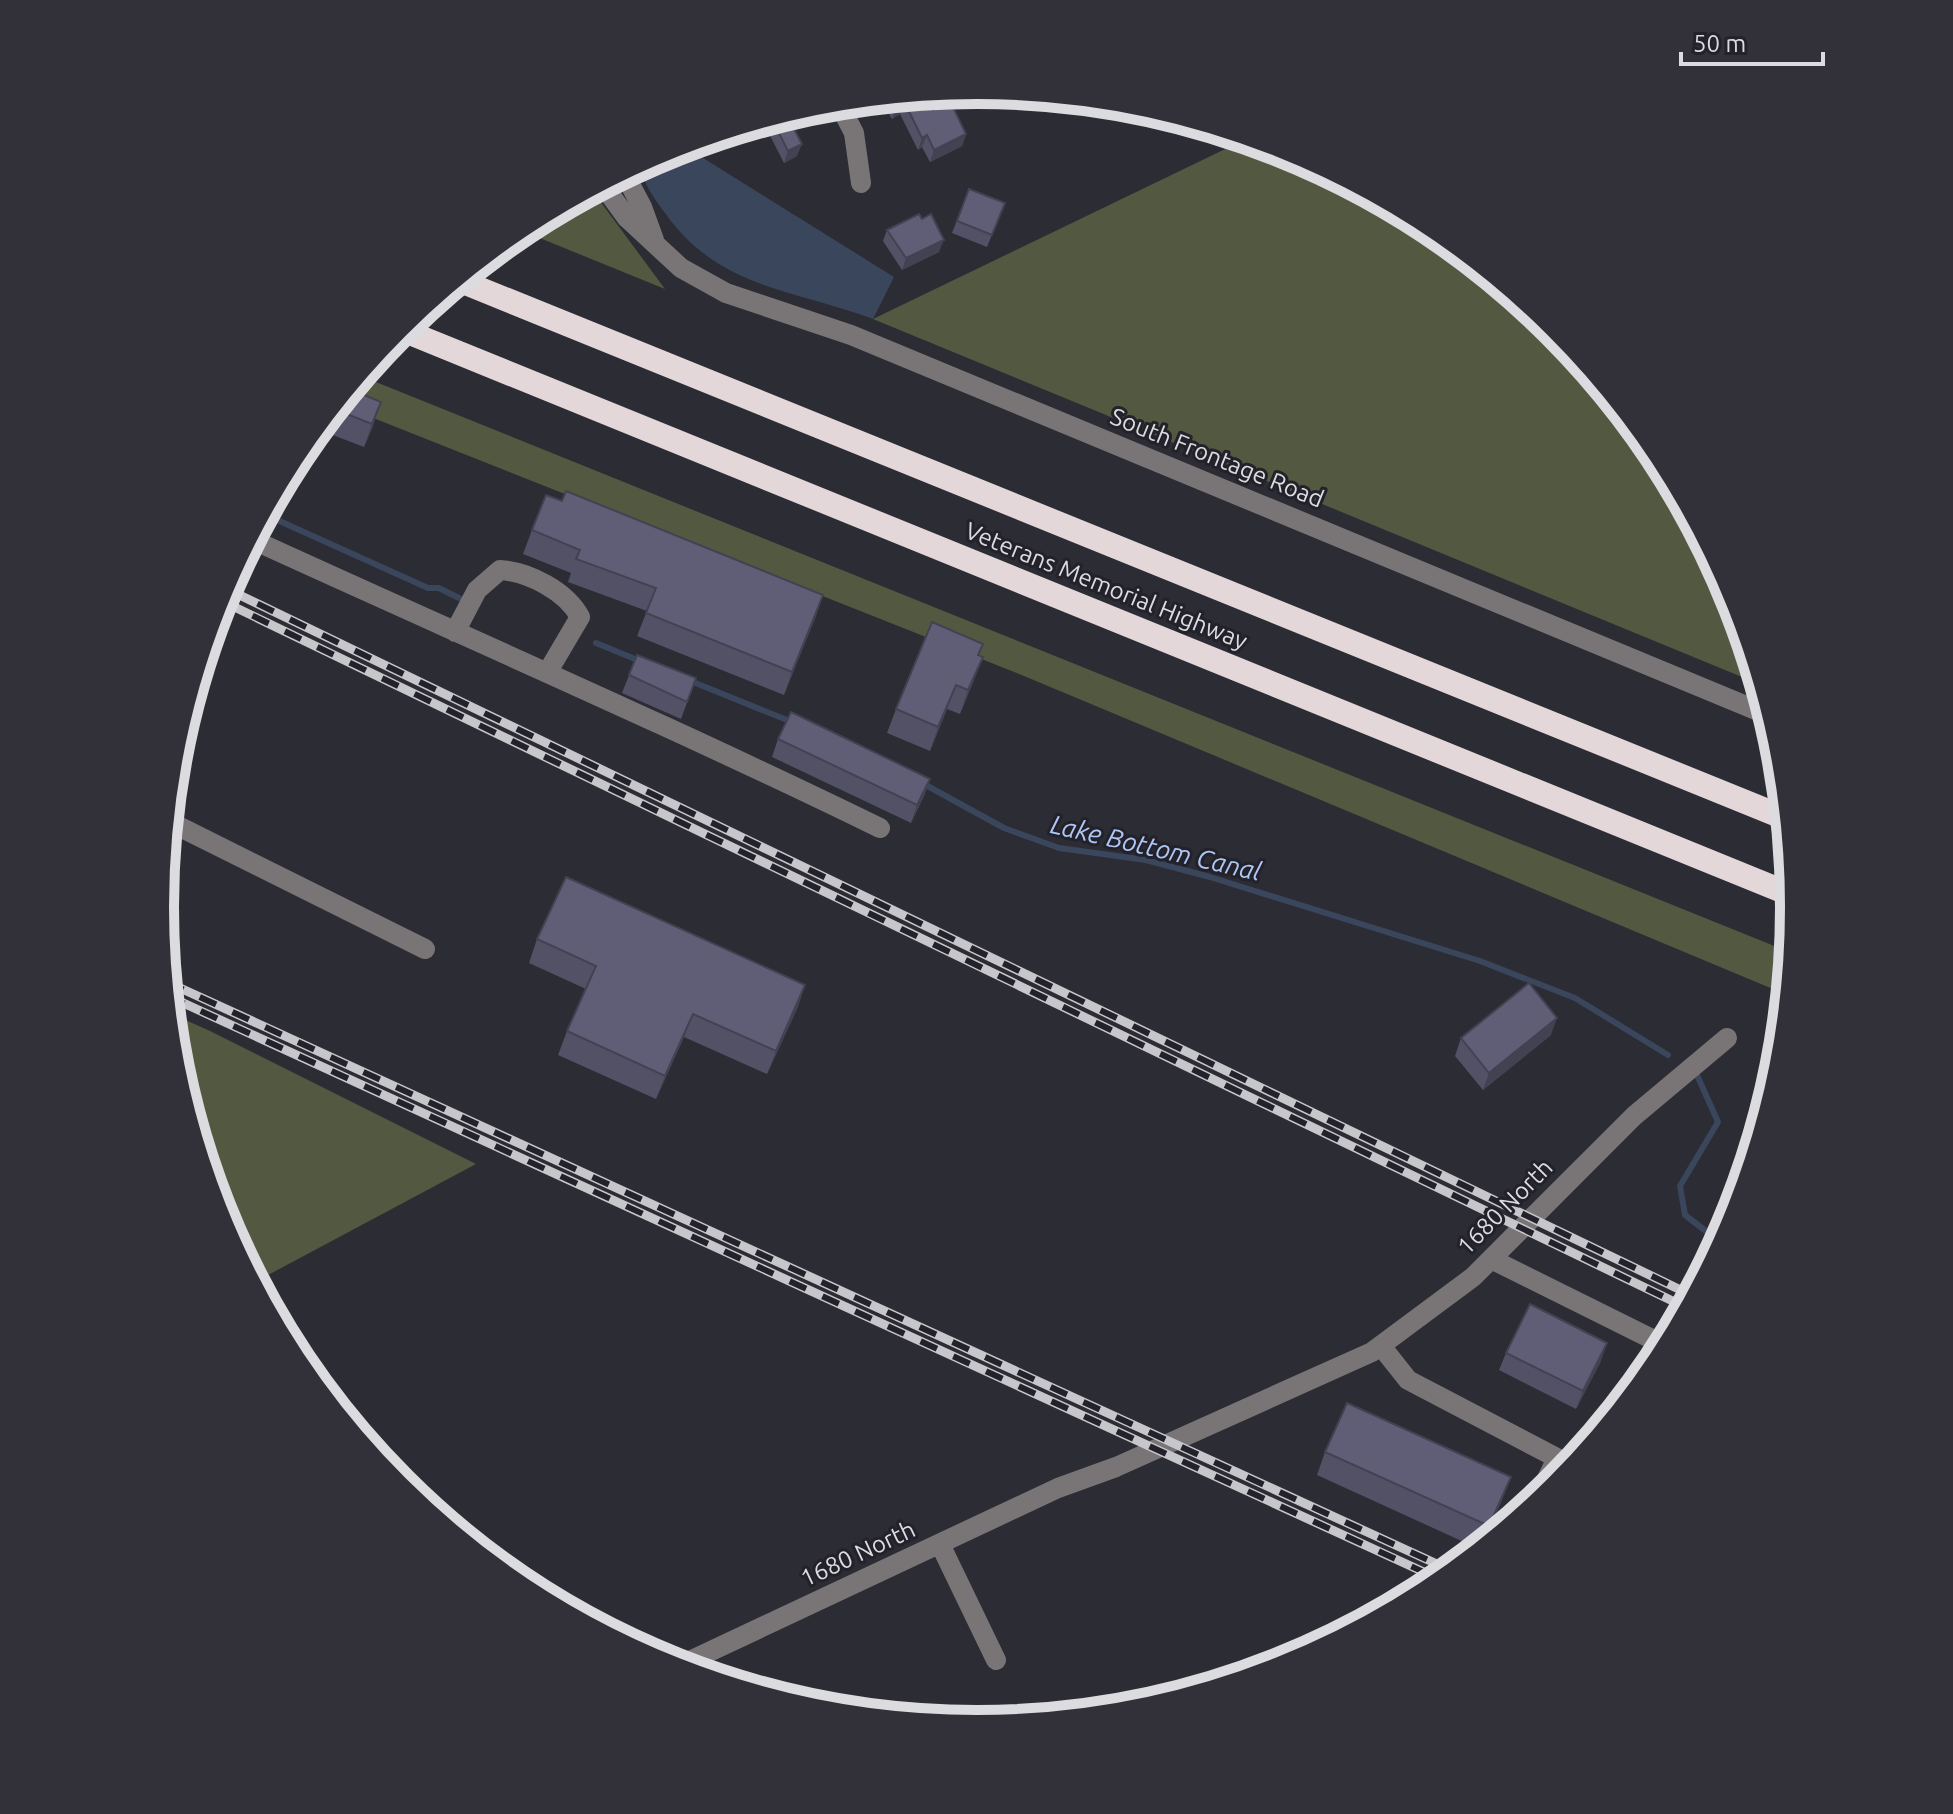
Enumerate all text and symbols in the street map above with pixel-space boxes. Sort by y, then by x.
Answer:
scale bar [1681,16,1823,66]
text: 50 m [1693,30,1746,57]
street label: South Frontage Road [1107,402,1328,513]
street label: Veterans Memorial Highway [961,517,1252,655]
water label: Lake Bottom Canal [1048,809,1264,886]
street label: 1680 North [1452,1154,1558,1260]
street label: 1680 North [796,1515,919,1592]

